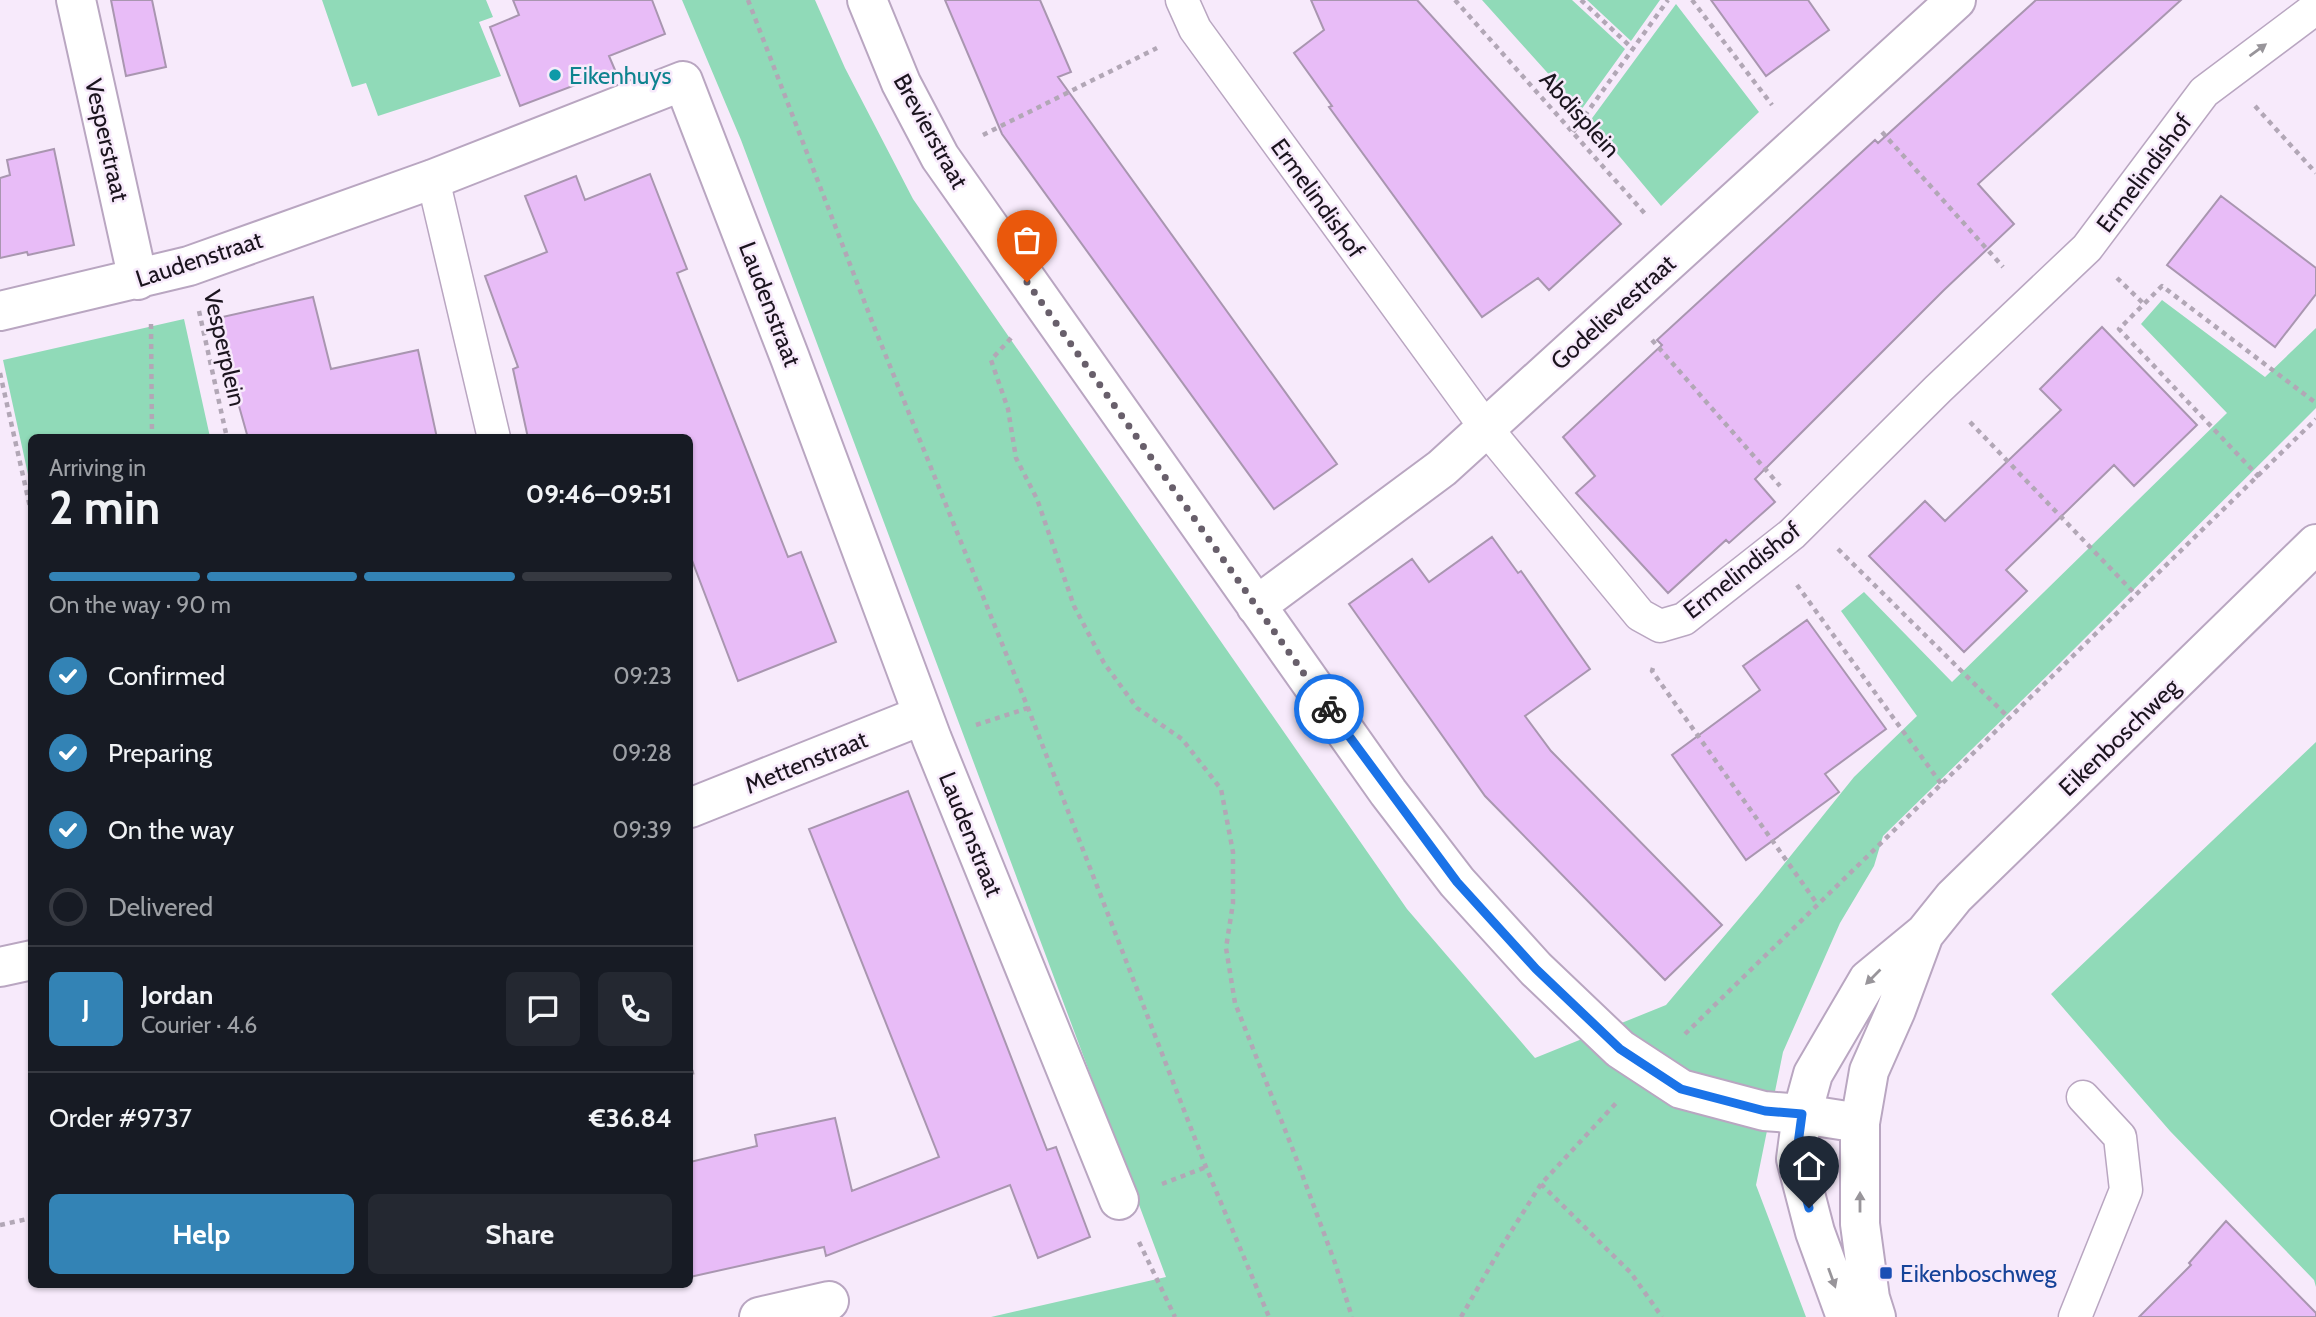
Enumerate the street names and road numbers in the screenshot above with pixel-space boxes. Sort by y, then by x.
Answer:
street label: Abdisplein [1534,65,1626,163]
street label: Brevierstraat [888,69,974,193]
street label: Vesperstraat [79,76,135,204]
street label: Ermelindishof [2090,108,2198,238]
street label: Ermelindishof [1265,133,1371,263]
street label: Laudenstraat [132,225,266,293]
street label: Laudenstraat [733,237,807,371]
street label: Godelievestraat [1545,248,1681,376]
street label: Vesperplein [198,287,252,409]
street label: Ermelindishof [1678,515,1806,625]
street label: Eikenboschweg [2053,671,2186,802]
street label: Mettenstraat [740,724,872,800]
street label: Laudenstraat [933,768,1009,900]

